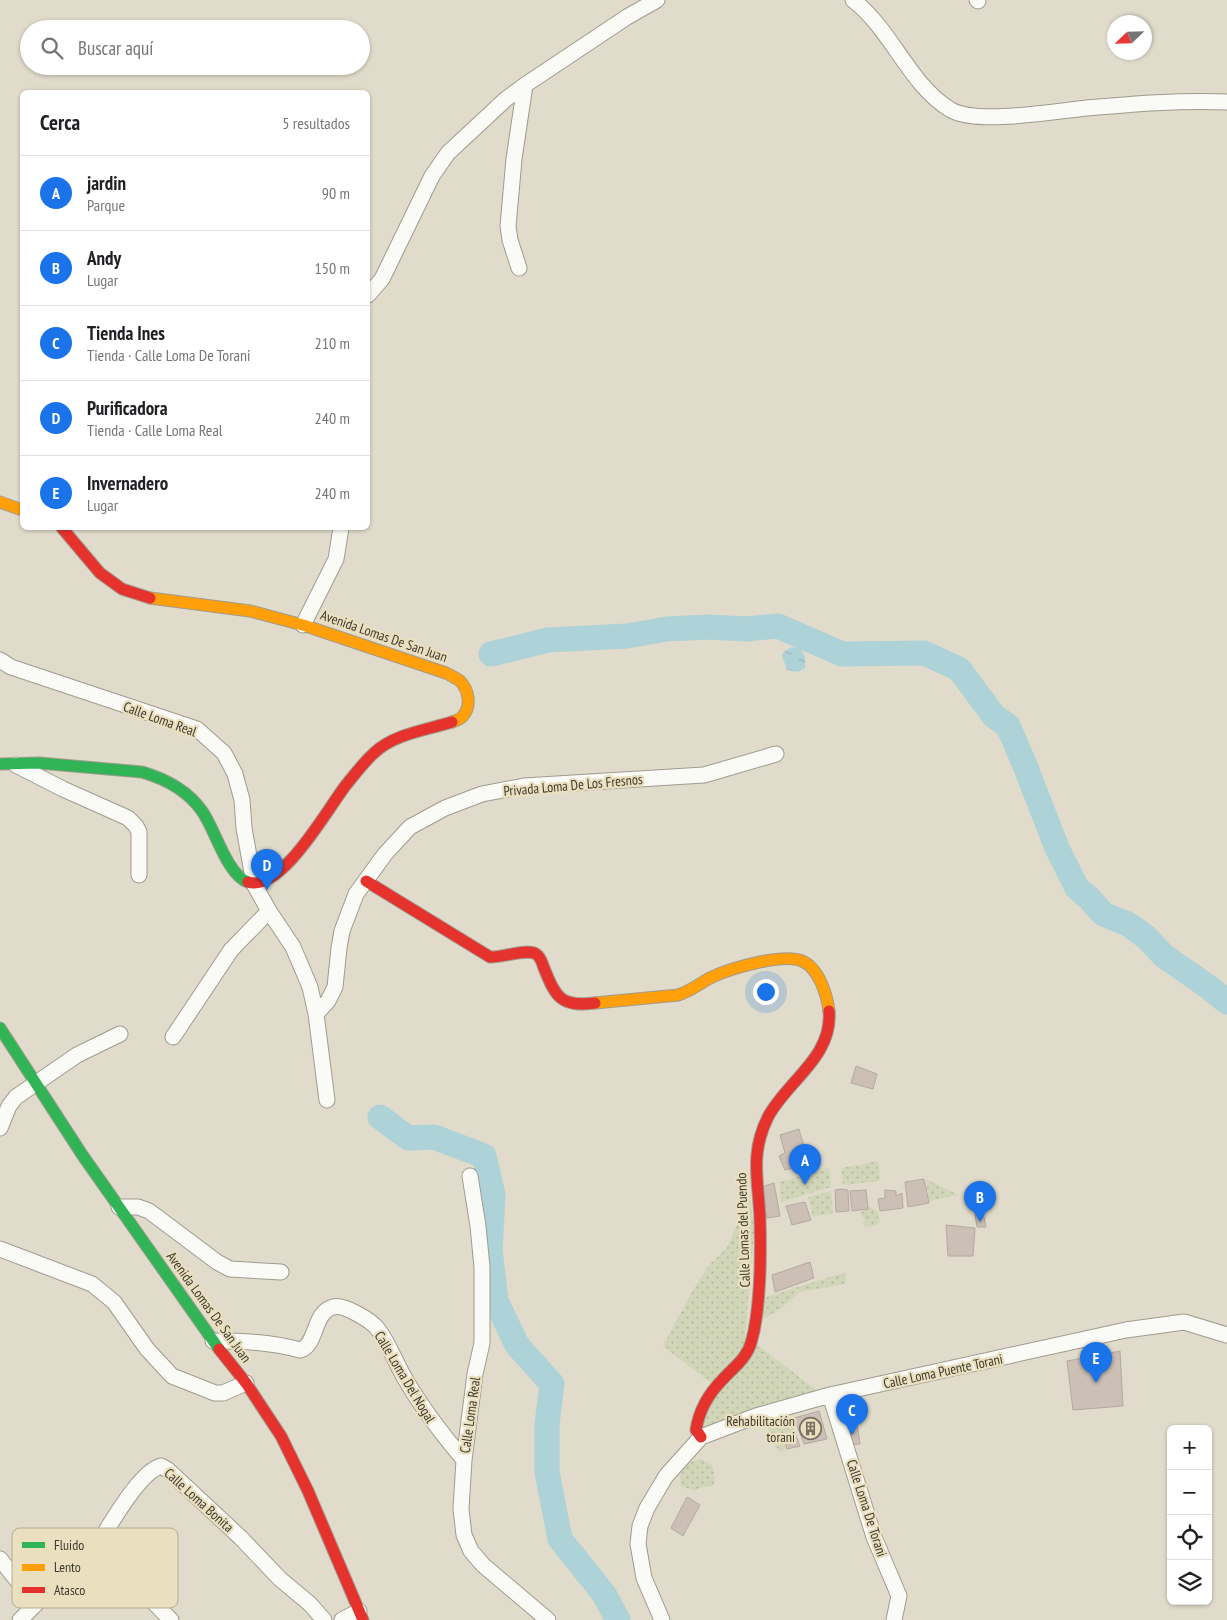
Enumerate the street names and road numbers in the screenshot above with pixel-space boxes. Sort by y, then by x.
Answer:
street label: Avenida Lomas De San Juan [318,606,450,666]
street label: Calle Loma Real [121,697,200,741]
street label: Privada Loma De Los Fresnos [503,770,644,800]
street label: Calle Lomas del Puendo [732,1172,754,1288]
street label: Avenida Lomas De San Juan [163,1248,255,1366]
street label: Calle Loma Del Nogal [371,1328,440,1427]
street label: Calle Loma Puente Torani [882,1350,1004,1392]
street label: Calle Loma Real [456,1375,484,1454]
street label: Calle Loma De Torani [843,1457,891,1559]
street label: Calle Loma Bonita [161,1464,237,1536]

